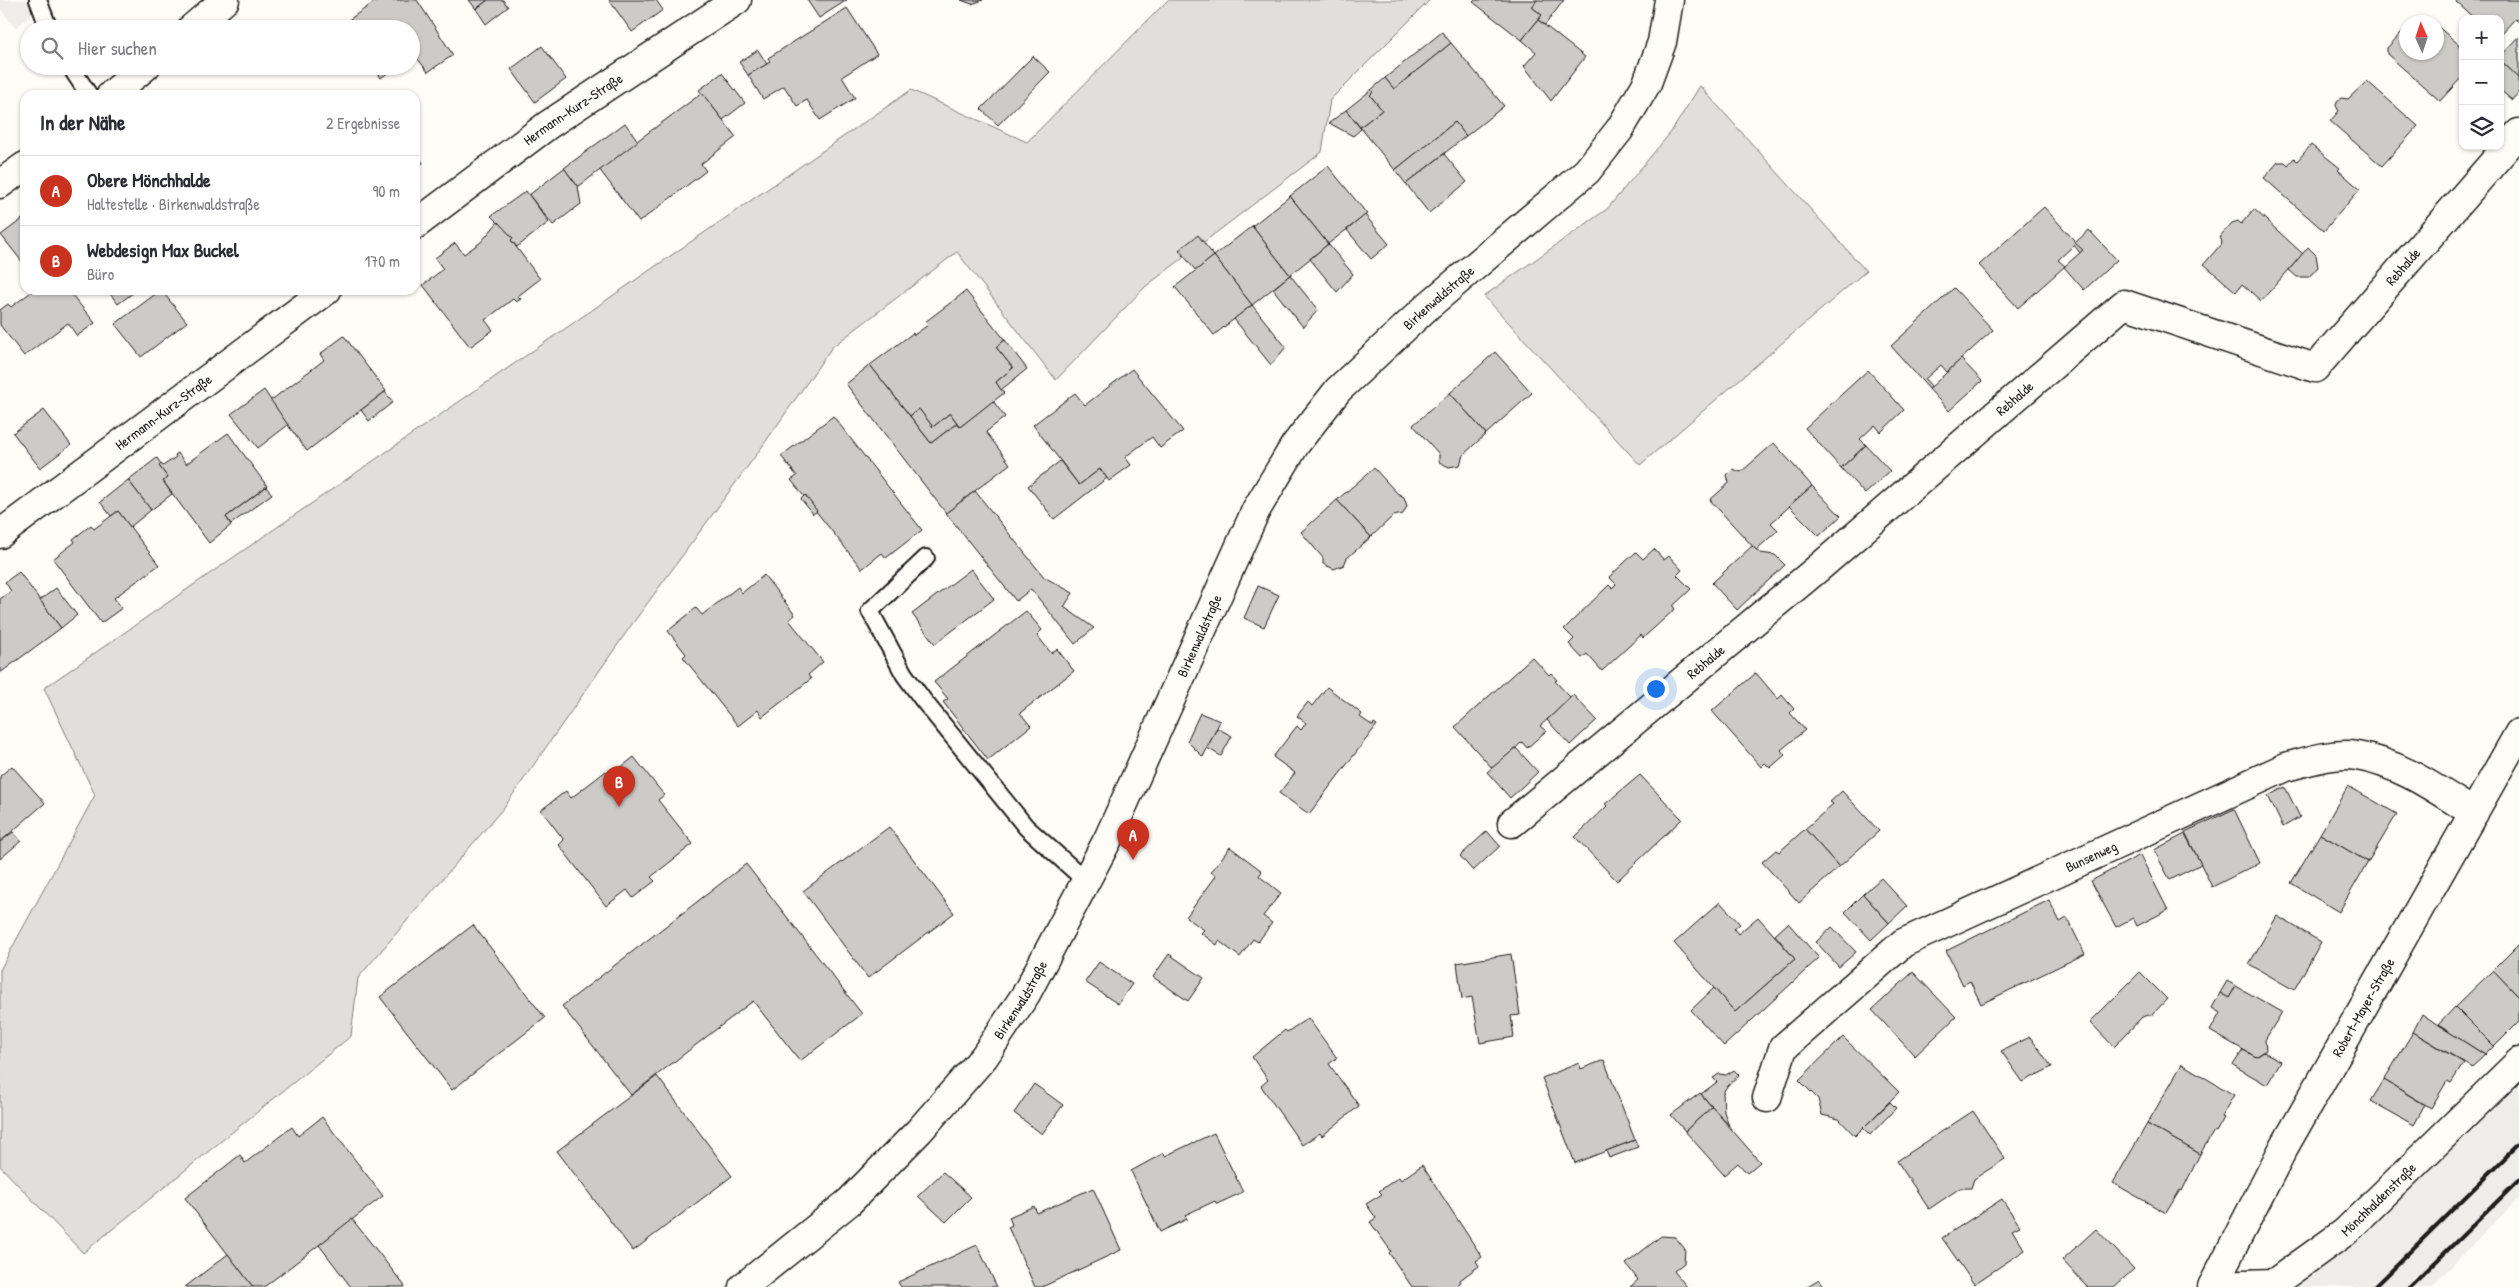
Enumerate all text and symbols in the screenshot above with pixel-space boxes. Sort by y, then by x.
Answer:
north arrow [2399,15,2444,60]
map controls [2459,15,2504,150]
button: + [2459,15,2504,60]
search box [20,20,420,75]
icon: search [38,34,66,62]
text: Hier suchen [78,35,157,61]
button: − [2459,60,2504,105]
street label: Hermann-Kurz-Straße [519,68,626,149]
button: layers [2459,105,2504,150]
text: In der Nähe [40,108,125,137]
text: 2 Ergebnisse [326,112,400,134]
text: Obere Mönchhalde [87,167,211,193]
text: A [52,180,60,202]
text: 90 m [372,180,400,202]
text: Haltestelle · Birkenwaldstraße [87,193,260,215]
text: Webdesign Max Buckel [87,237,239,263]
street label: Rebhalde [2381,243,2424,289]
text: B [52,250,60,272]
text: 170 m [365,250,400,272]
street label: Birkenwaldstraße [1399,261,1478,334]
text: Büro [87,263,114,285]
street label: Hermann-Kurz-Straße [111,369,216,454]
street label: Rebhalde [1992,376,2038,420]
street label: Birkenwaldstraße [1172,591,1226,680]
street label: Rebhalde [1682,640,1729,683]
your location [1643,676,1669,702]
pin: B [603,766,635,807]
pin: A [1117,819,1149,860]
street label: Bunsenweg [2062,836,2120,876]
street label: Robert-Mayer-Straße [2327,954,2399,1060]
street label: Birkenwaldstraße [989,957,1051,1042]
street label: Mönchhaldenstraße [2336,1158,2420,1240]

